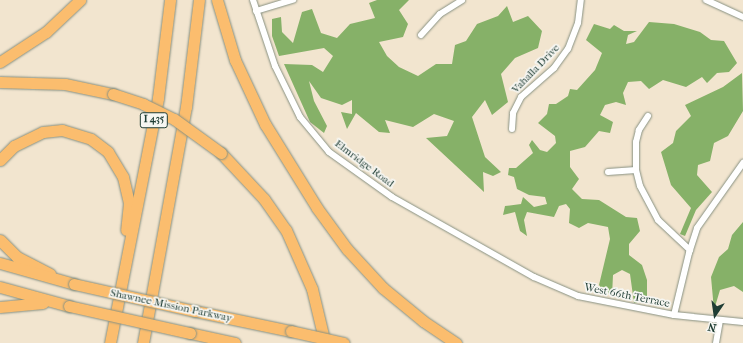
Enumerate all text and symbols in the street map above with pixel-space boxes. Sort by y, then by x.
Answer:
street label: Vahalla Drive [509,42,563,96]
road number: I 435 [139,112,169,128]
street label: Elmridge Road [332,137,396,191]
street label: West 66th Terrace [583,281,671,311]
street label: Shawnee Mission Parkway [109,287,233,325]
north arrow [695,295,735,335]
text: N [707,320,718,334]

